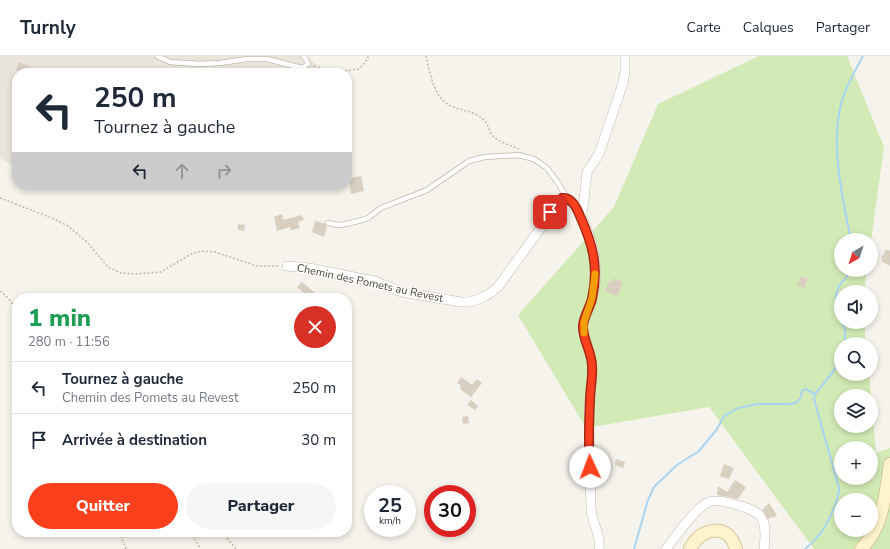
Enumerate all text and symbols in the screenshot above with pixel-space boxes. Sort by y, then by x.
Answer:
text: Turnly [20,15,76,41]
text: Carte [687,18,721,37]
text: Calques [743,18,794,37]
text: Partager [816,18,870,37]
text: 250 m [94,79,177,117]
icon: left [28,84,80,136]
text: Tournez à gauche [94,115,235,139]
icon: left [129,160,151,182]
icon: ahead [171,160,193,182]
icon: right [213,160,235,182]
pin [533,195,567,229]
icon: arrive [539,201,561,223]
north arrow [834,233,878,277]
map controls [834,233,878,537]
street label: Chemin des Pomets au Revest [295,260,445,306]
button: sound [834,285,878,329]
text: 1 min [28,302,91,334]
button: close [294,306,336,348]
text: 280 m · 11:56 [28,333,110,351]
button: search [834,337,878,381]
text: Tournez à gauche [62,369,184,389]
icon: left [28,377,50,399]
text: 250 m [292,378,336,398]
text: Chemin des Pomets au Revest [62,389,239,407]
button: layers [834,389,878,433]
icon: arrive [28,429,50,451]
text: Arrivée à destination [62,430,207,450]
text: 30 m [301,430,336,450]
button: + [834,441,878,485]
position arrow [569,446,611,488]
button: Quitter [28,483,178,529]
button: Partager [186,483,336,529]
speed limit sign: 30 [424,485,476,537]
text: 25 [378,492,402,519]
button: − [834,493,878,537]
text: km/h [379,514,401,528]

